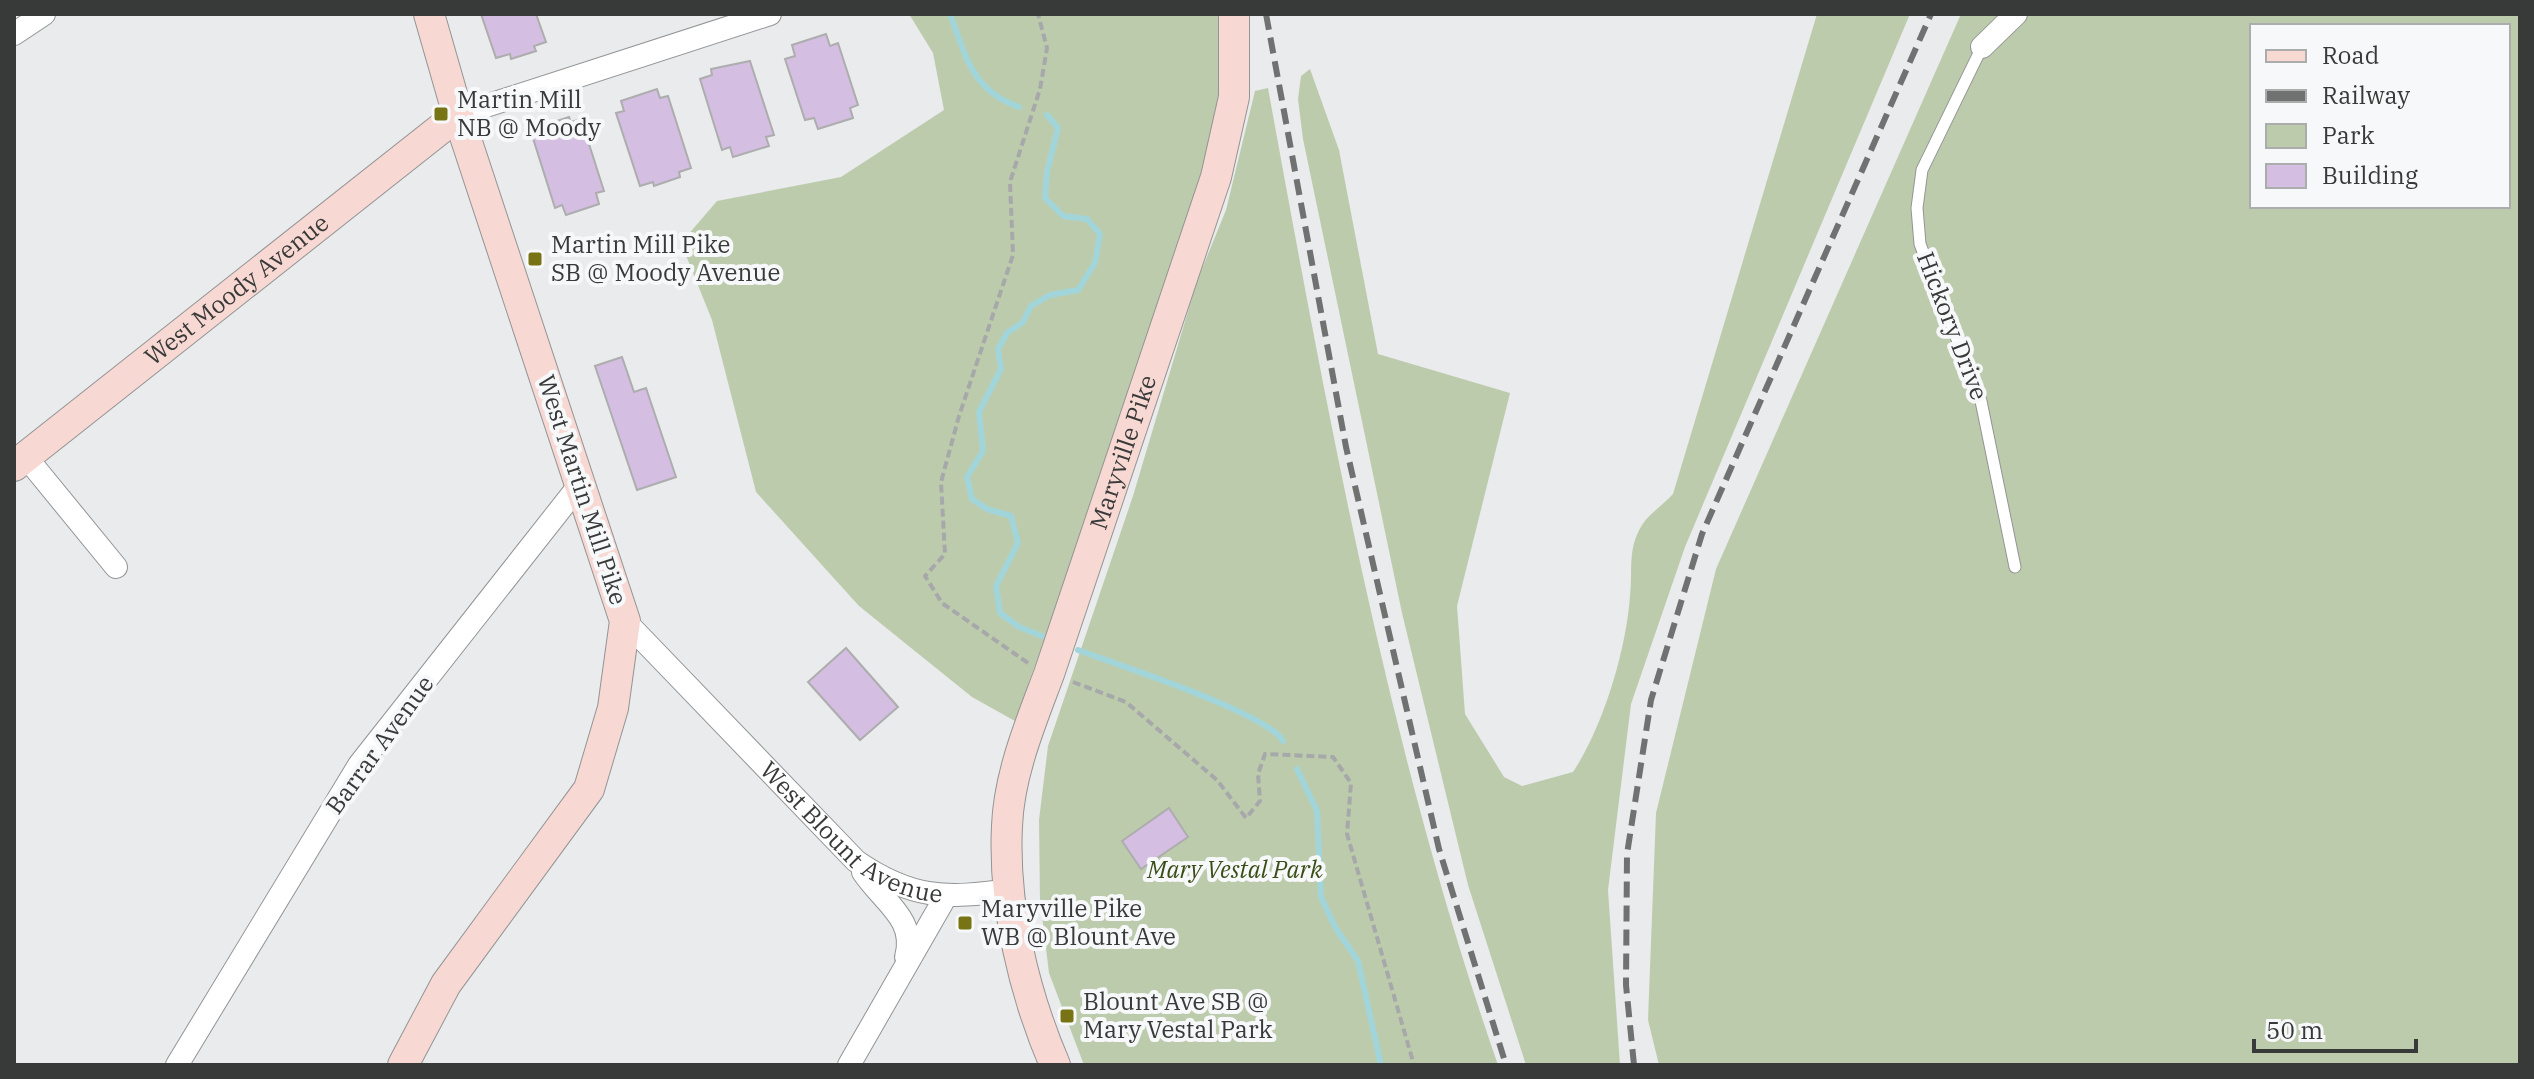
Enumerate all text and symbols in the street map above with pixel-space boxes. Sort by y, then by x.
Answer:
legend [2250,24,2510,208]
text: Road [2322,39,2379,71]
text: Railway [2322,79,2410,111]
place label: Martin Mill NB @ Moody [457,83,601,143]
marker: Martin Mill NB @ Moody [432,105,450,123]
text: Park [2322,119,2374,151]
text: Building [2322,159,2418,191]
street label: West Moody Avenue [137,206,335,372]
place label: Martin Mill Pike SB @ Moody Avenue [551,228,780,288]
street label: Hickory Drive [1910,247,1996,404]
marker: Martin Mill Pike SB @ Moody Avenue [526,250,544,268]
street label: West Martin Mill Pike [531,371,635,609]
street label: Maryville Pike [1082,371,1163,534]
street label: Barrar Avenue [318,669,440,820]
street label: West Blount Avenue [754,754,944,910]
park label: Mary Vestal Park [1146,853,1323,885]
place label: Maryville Pike WB @ Blount Ave [981,892,1176,952]
marker: Maryville Pike WB @ Blount Ave [956,914,974,932]
place label: Blount Ave SB @ Mary Vestal Park [1083,985,1273,1045]
scale bar [2254,1003,2416,1053]
marker: Blount Ave SB @ Mary Vestal Park [1058,1007,1076,1025]
text: 50 m [2266,1014,2323,1046]

